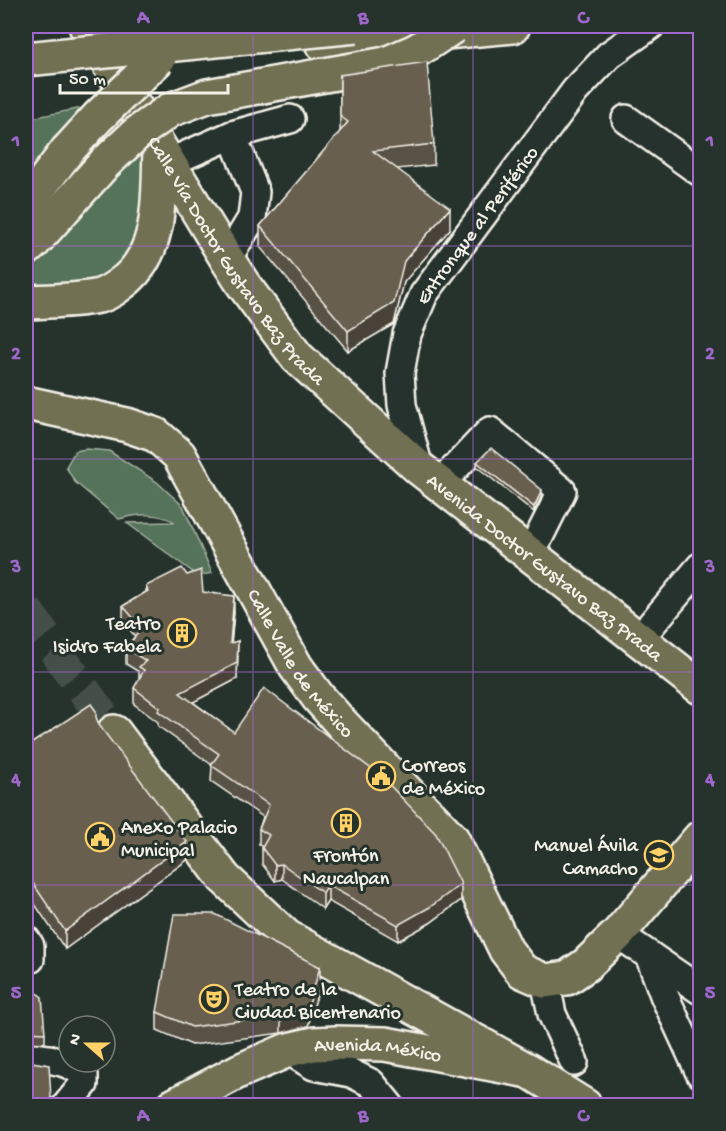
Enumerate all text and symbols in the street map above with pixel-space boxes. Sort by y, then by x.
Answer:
text: A [136,8,151,31]
text: B [357,8,369,31]
text: C [577,8,591,31]
scale bar [60,57,228,95]
text: 50 m [69,70,106,91]
text: 1 [11,131,20,154]
text: 1 [705,131,714,154]
street label: Calle Vía Doctor Gustavo Baz Prada [141,133,329,392]
street label: Entronque al Periférico [413,143,545,308]
text: 2 [11,344,21,367]
text: 2 [705,344,715,367]
street label: Avenida Doctor Gustavo Baz Prada [421,470,666,669]
text: 3 [10,557,21,580]
text: 3 [704,557,715,580]
street label: Calle Valle de México [240,586,357,744]
place label: Teatro Isidro Fabela [53,614,162,660]
building icon: Teatro Isidro Fabela [166,617,198,649]
place label: Correos de México [402,756,485,802]
public building icon: Correos de México [365,760,397,792]
text: 4 [10,770,21,793]
text: 4 [704,770,715,793]
building icon: Frontón Naucalpan [330,807,362,839]
place label: Anexo Palacio Municipal [121,818,237,864]
public building icon: Anexo Palacio Municipal [84,821,116,853]
place label: Manuel Ávila Camacho [534,834,639,882]
school or university icon: Manuel Ávila Camacho [643,839,675,871]
place label: Frontón Naucalpan [303,846,390,892]
place label: Teatro de la Ciudad Bicentenario [234,980,401,1026]
text: 5 [11,983,22,1006]
theatre icon: Teatro de la Ciudad Bicentenario [198,983,230,1015]
text: 5 [705,983,716,1006]
north arrow [57,1014,117,1074]
text: N [66,1031,87,1048]
street label: Avenida México [314,1035,443,1069]
text: A [136,1106,151,1129]
text: B [357,1106,369,1129]
text: C [577,1106,591,1129]

